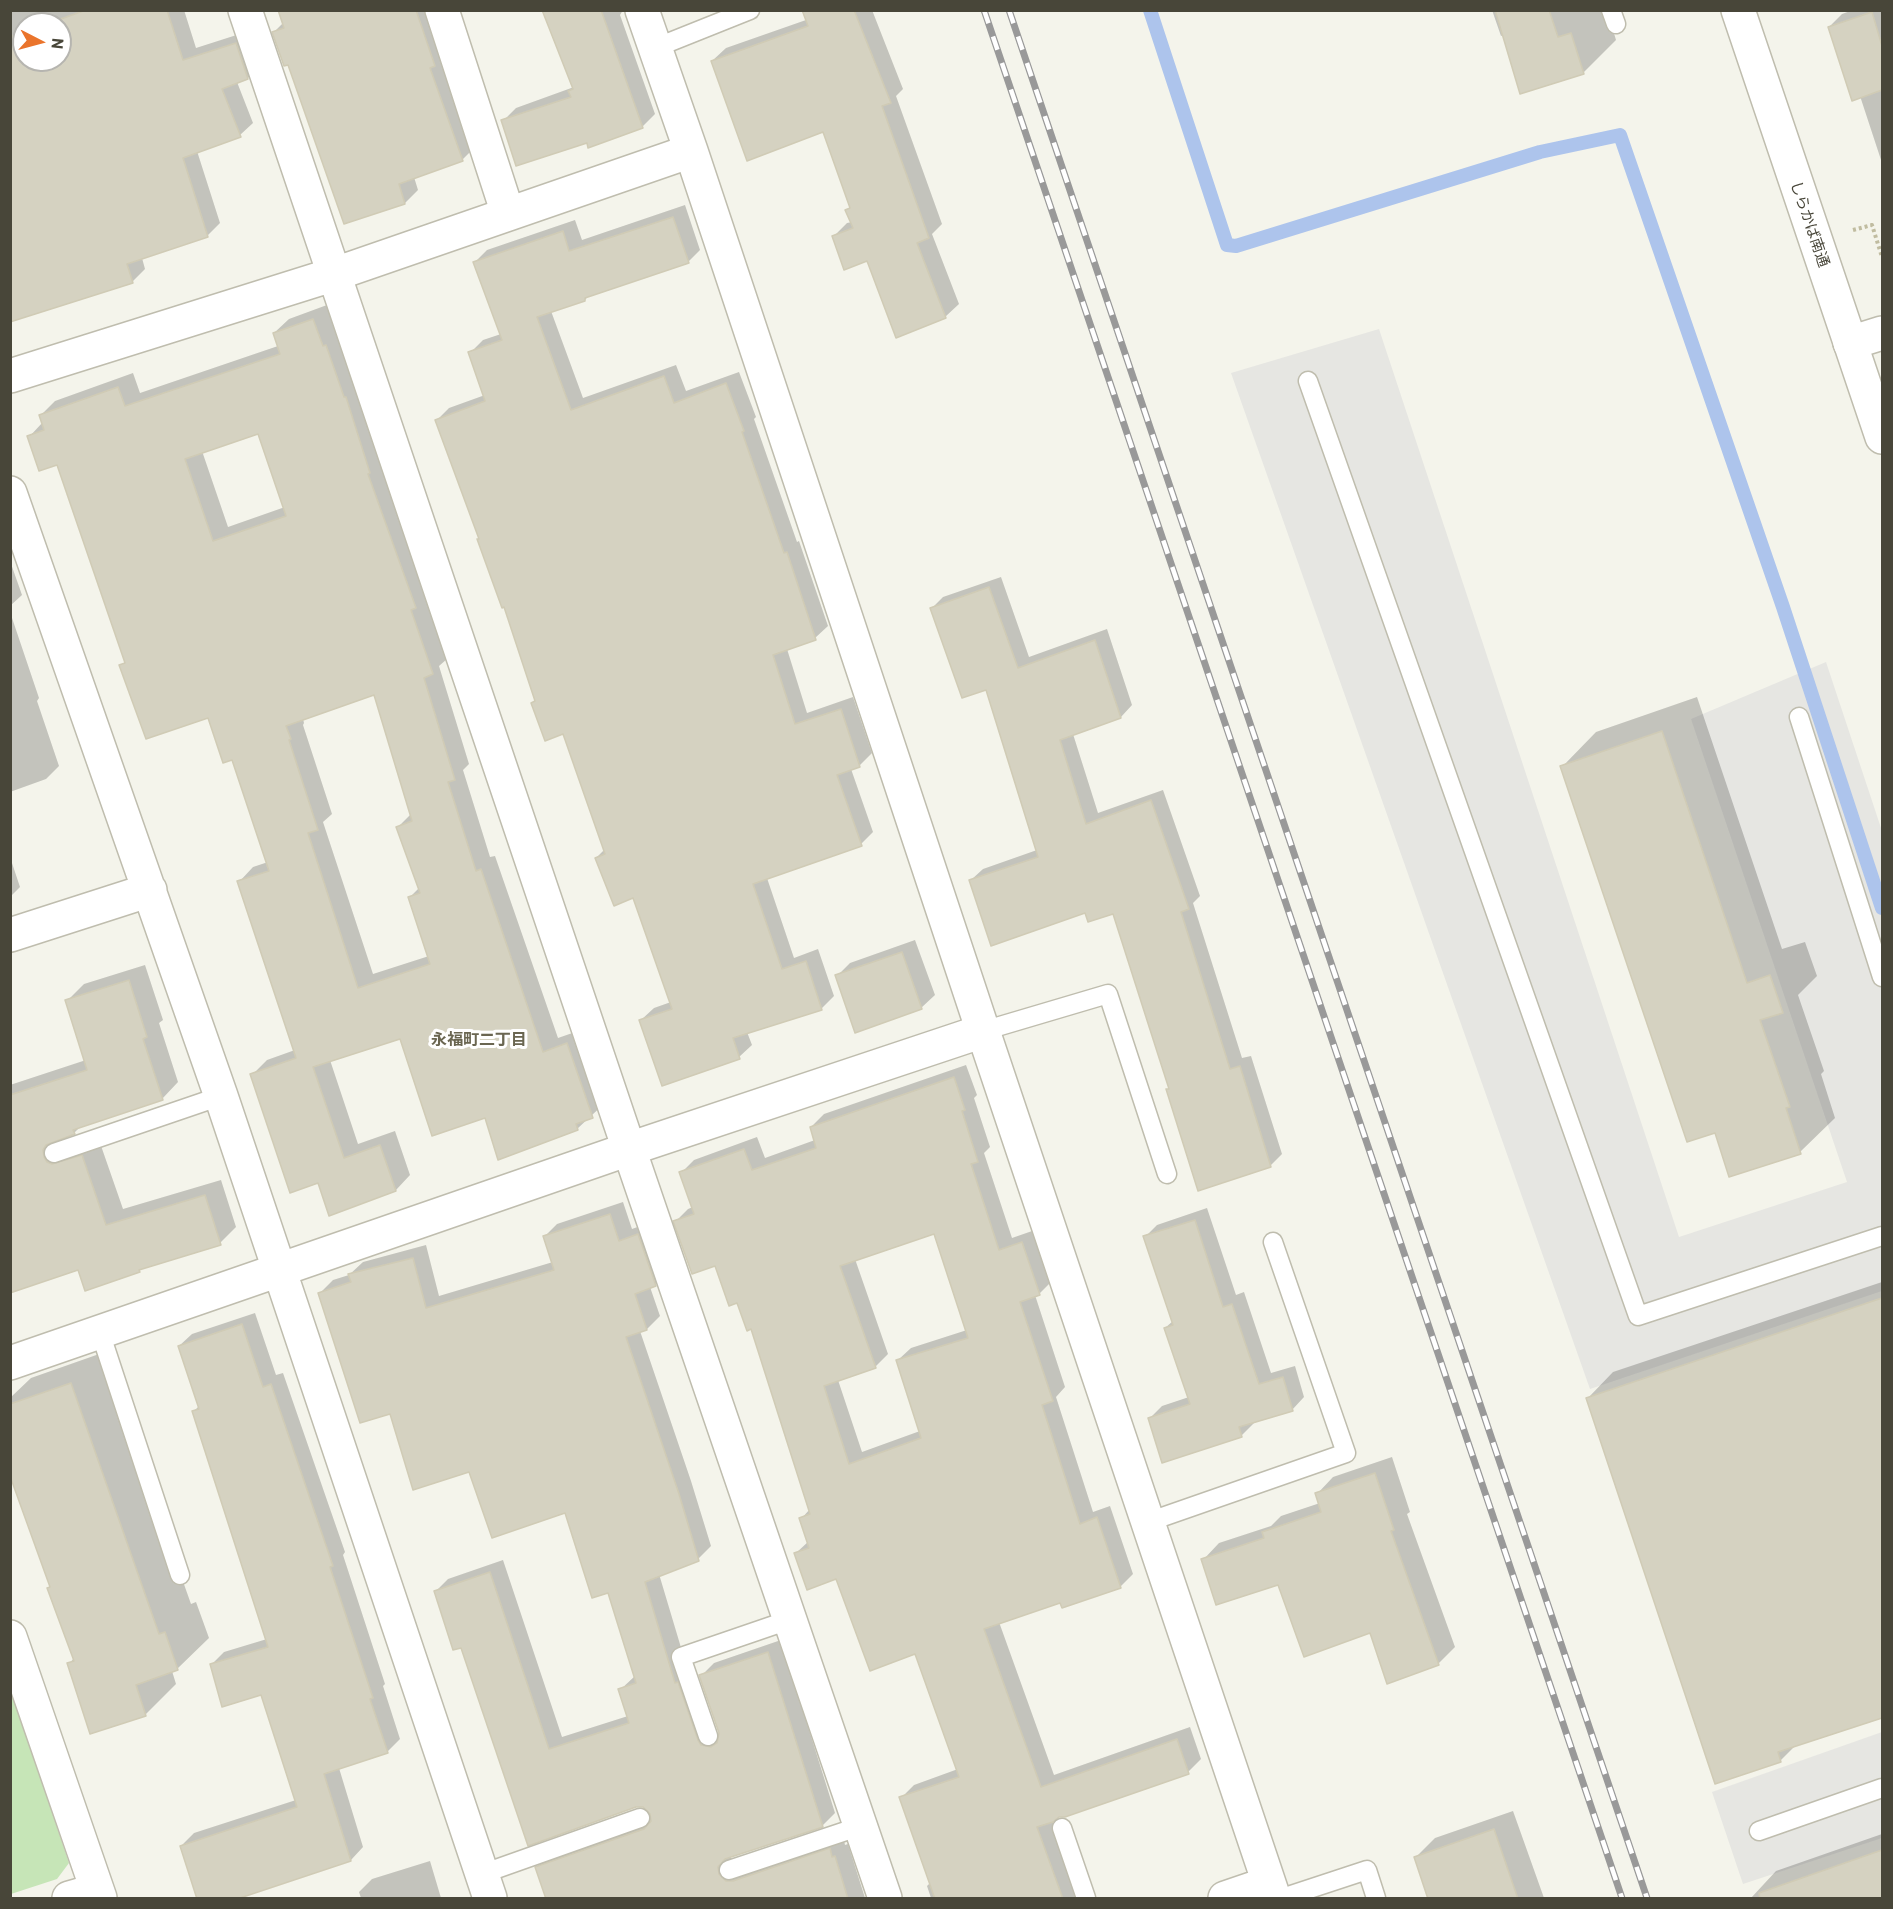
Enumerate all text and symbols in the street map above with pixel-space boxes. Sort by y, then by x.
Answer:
north arrow [12,12,72,72]
text: N [48,37,68,50]
street label: しらかば南通 [1787,179,1833,269]
district label: 永福町二丁目 [431,1030,527,1050]

